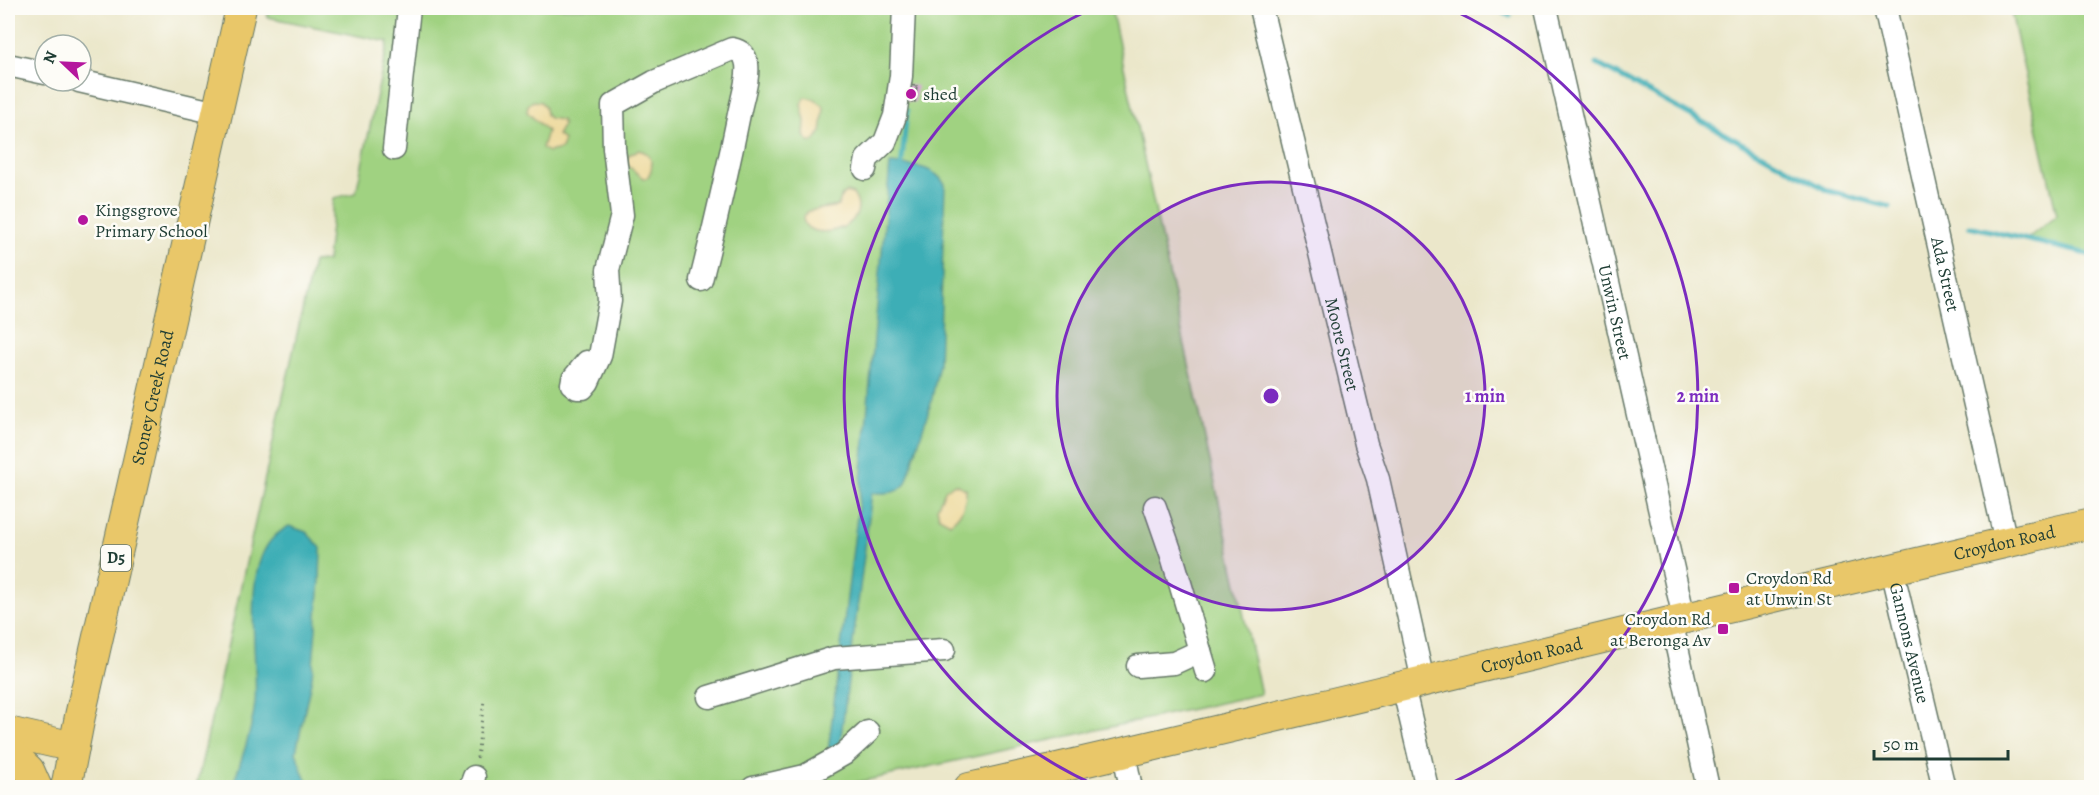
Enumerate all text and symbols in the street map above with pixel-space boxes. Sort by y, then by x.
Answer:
north arrow [33,33,93,93]
text: N [38,48,63,67]
place label: shed [923,82,958,106]
marker: shed [904,87,918,101]
place label: Kingsgrove Primary School [95,198,208,243]
marker: Kingsgrove Primary School [76,213,90,227]
street label: Ada Street [1925,233,1965,314]
street label: Unwin Street [1592,262,1637,362]
street label: Moore Street [1319,295,1365,394]
street label: Stoney Creek Road [125,327,179,467]
text: 1 min [1465,384,1505,408]
text: 2 min [1677,384,1719,408]
centre of rings [1261,386,1281,406]
street label: Croydon Road [1951,520,2058,566]
road number: D5 [101,545,131,571]
place label: Croydon Rd at Unwin St [1746,566,1833,611]
street label: Gannons Avenue [1884,580,1935,706]
marker: Croydon Rd at Unwin St [1727,581,1741,595]
place label: Croydon Rd at Beronga Av [1610,607,1712,652]
marker: Croydon Rd at Beronga Av [1716,622,1730,636]
street label: Croydon Road [1478,631,1585,679]
scale bar [1874,723,2008,761]
text: 50 m [1883,732,1919,756]

